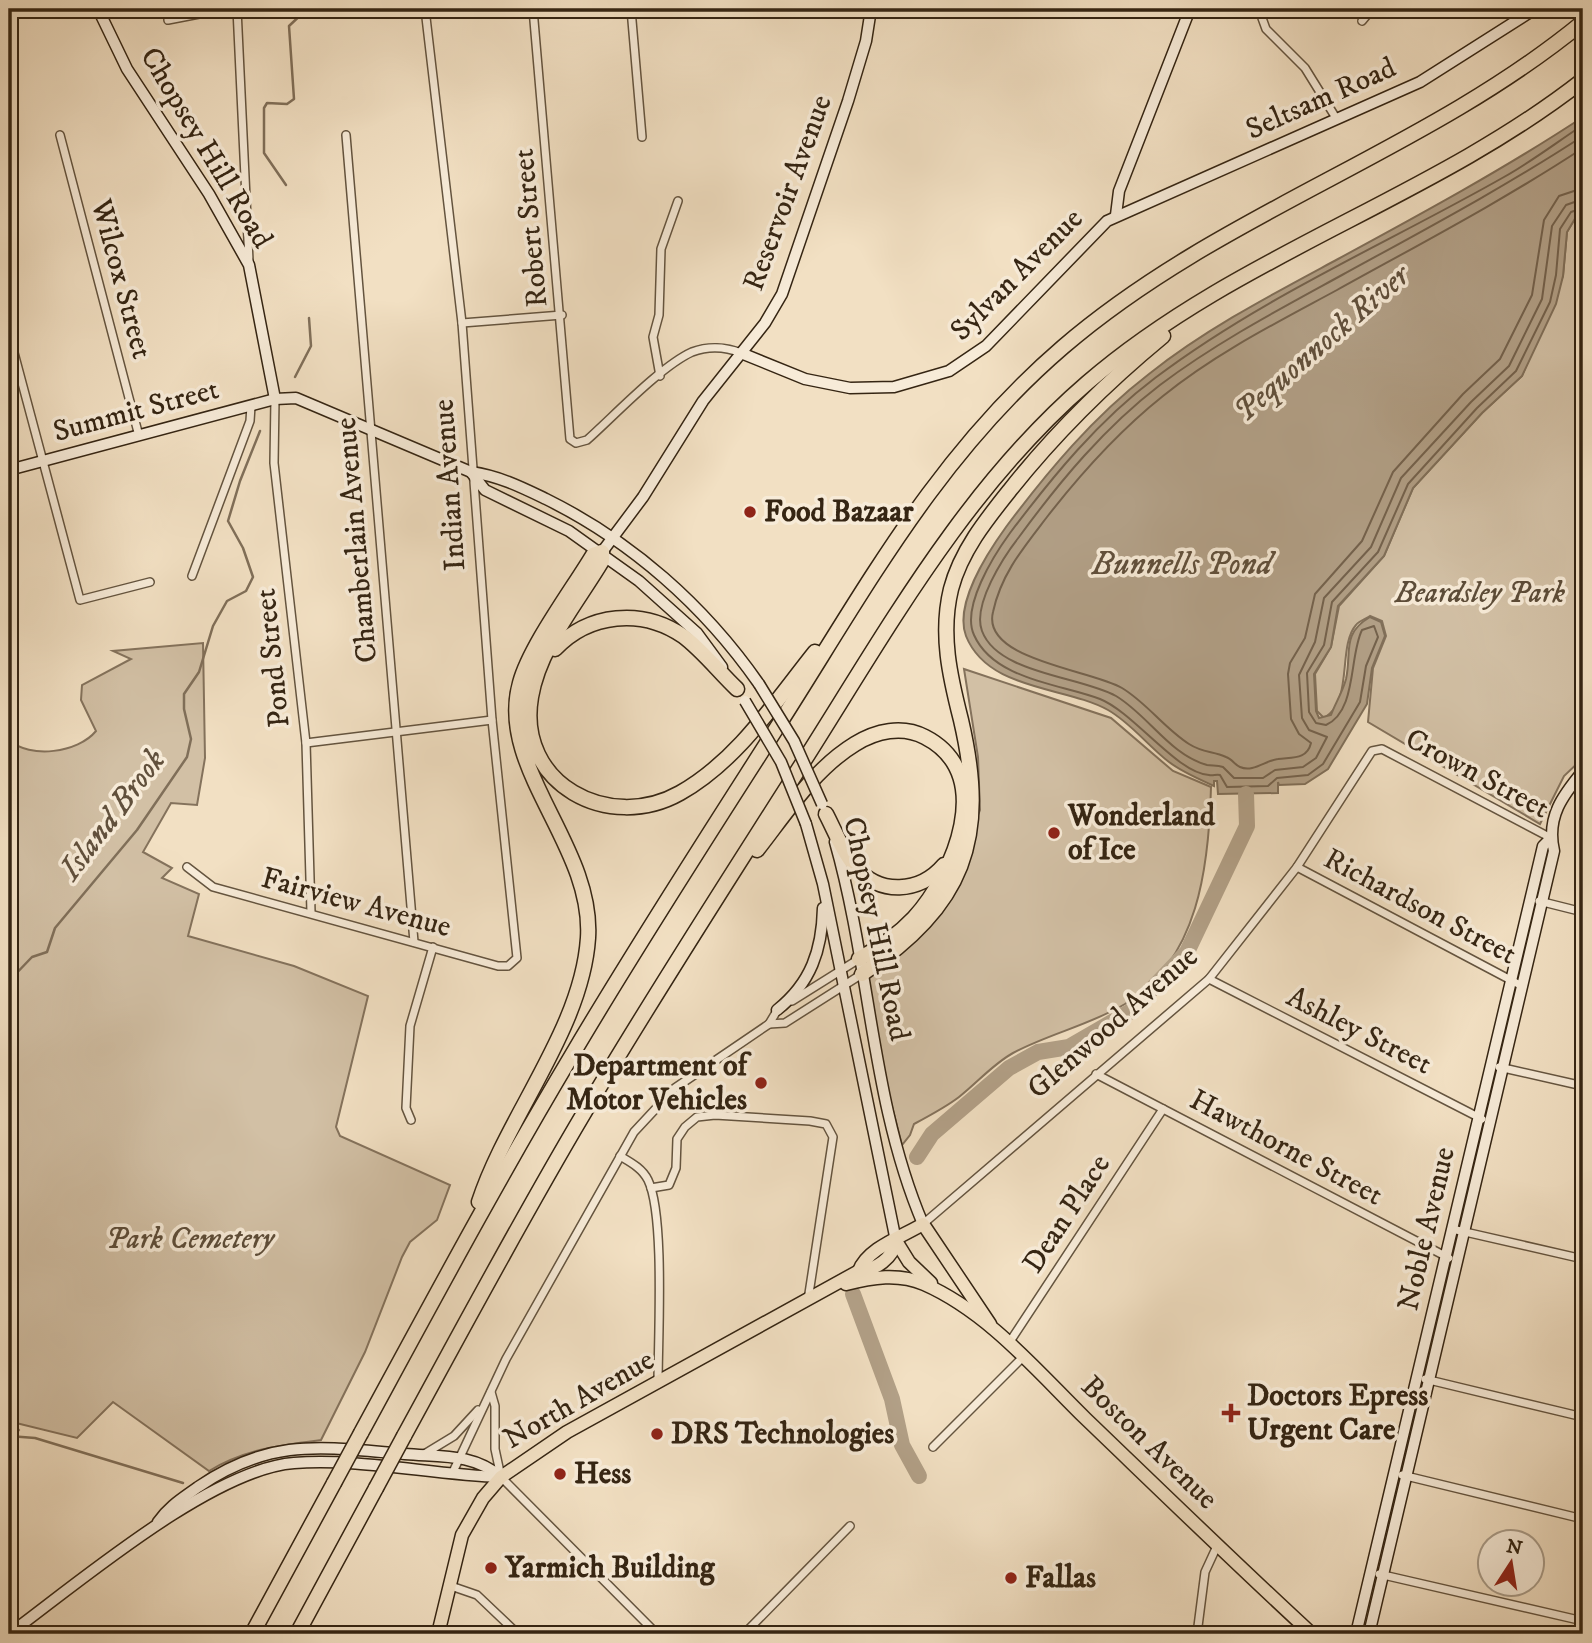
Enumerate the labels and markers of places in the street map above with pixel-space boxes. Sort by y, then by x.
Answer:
place label: Food Bazaar [764,494,914,531]
marker: Food Bazaar [742,504,758,520]
place label: Wonderland of Ice [1067,798,1216,869]
marker: Wonderland of Ice [1046,825,1062,841]
place label: Department of Motor Vehicles [566,1048,752,1119]
marker: Department of Motor Vehicles [753,1075,769,1091]
place label: Doctors Epress Urgent Care [1247,1378,1428,1449]
marker: Doctors Epress Urgent Care [1221,1403,1241,1423]
place label: DRS Technologies [671,1416,894,1453]
marker: DRS Technologies [649,1426,665,1442]
place label: Hess [574,1456,631,1493]
marker: Hess [552,1466,568,1482]
place label: Yarmich Building [504,1550,716,1587]
marker: Yarmich Building [483,1560,499,1576]
place label: Fallas [1025,1560,1096,1597]
marker: Fallas [1003,1570,1019,1586]

